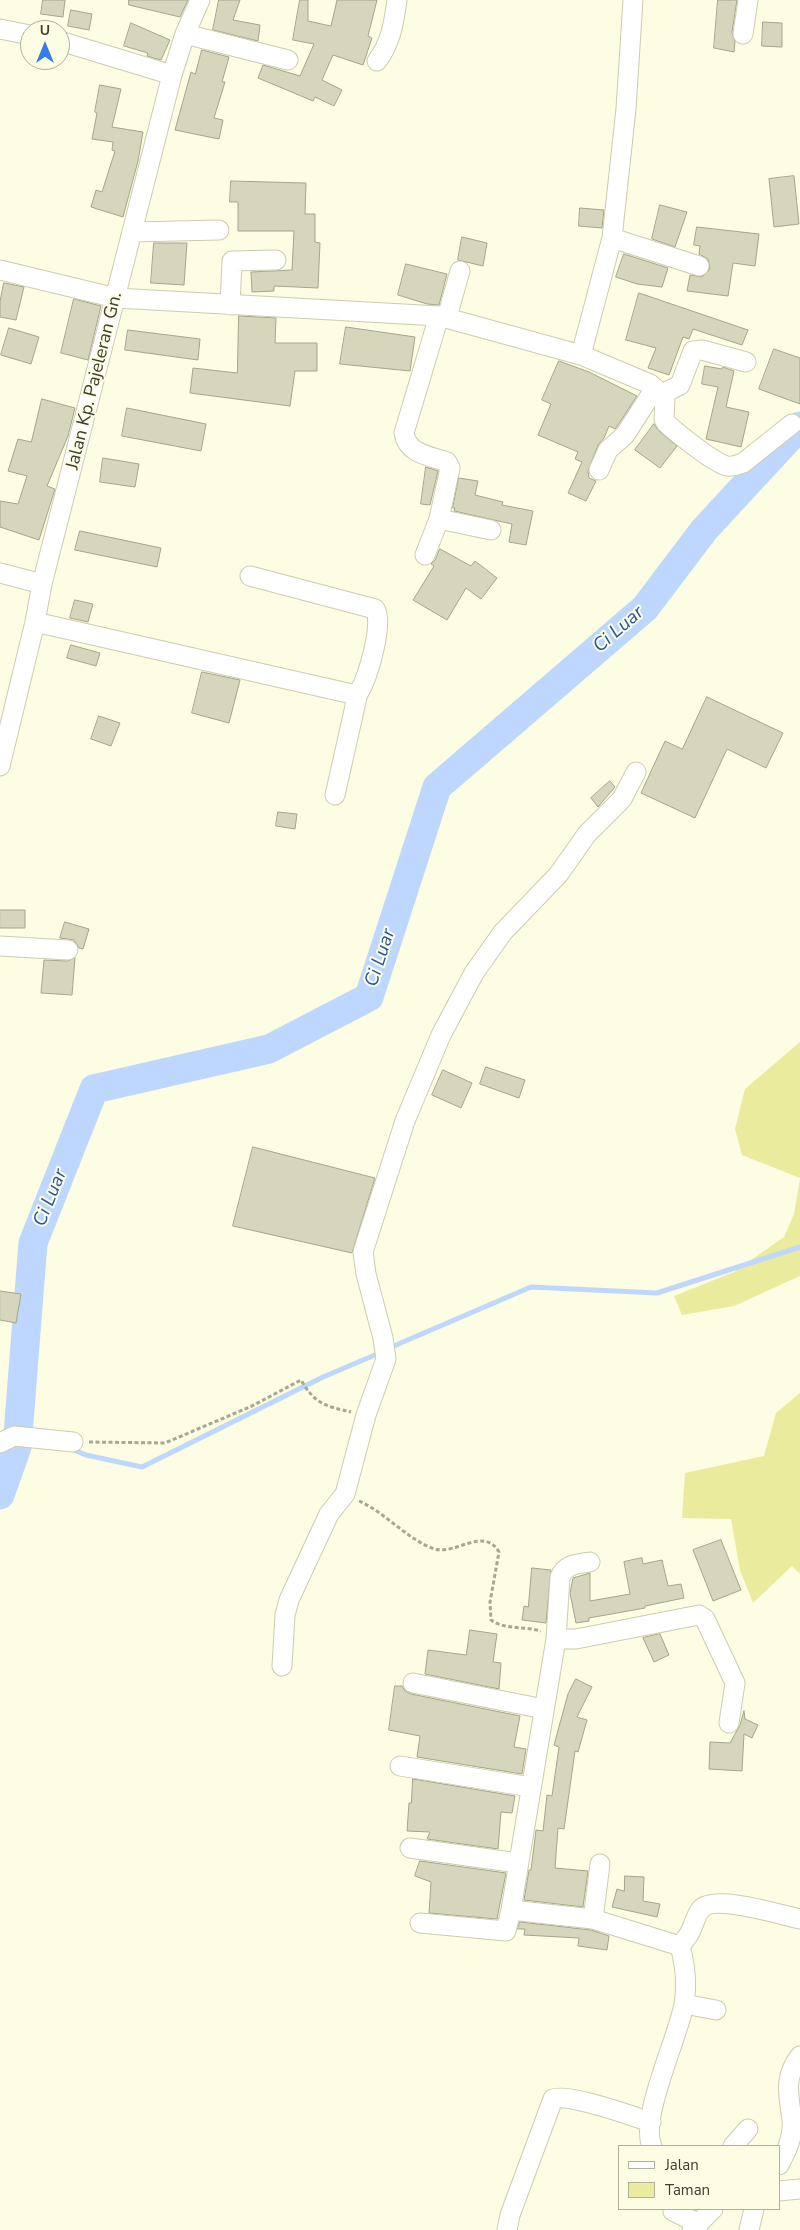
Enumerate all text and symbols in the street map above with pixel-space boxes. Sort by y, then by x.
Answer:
north arrow [20,20,70,70]
text: U [40,21,50,40]
street label: Jalan Kp. Pajeleran Gn. [62,290,128,472]
water label: Ci Luar [589,602,649,658]
water label: Ci Luar [361,926,401,990]
water label: Ci Luar [29,1166,73,1230]
legend [618,2145,780,2210]
text: Jalan [665,2155,699,2175]
text: Taman [665,2180,710,2200]

